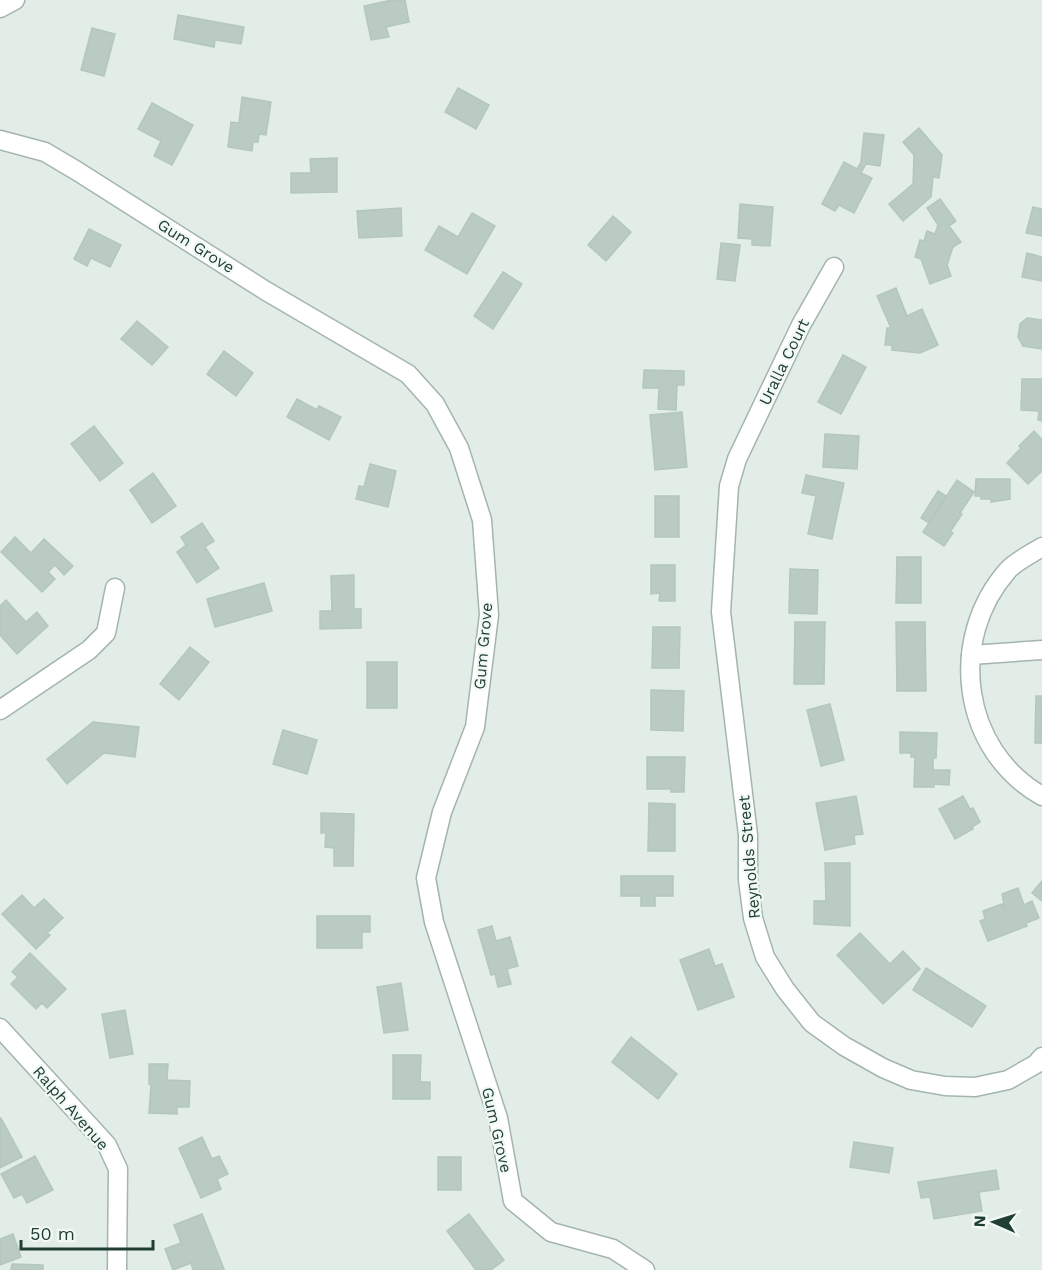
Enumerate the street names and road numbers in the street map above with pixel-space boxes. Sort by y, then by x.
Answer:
street label: Gum Grove [154,215,238,277]
street label: Uralla Court [755,315,813,408]
street label: Gum Grove [470,602,496,690]
street label: Reynolds Street [734,794,764,920]
street label: Ralph Avenue [29,1062,113,1154]
street label: Gum Grove [478,1085,516,1175]

